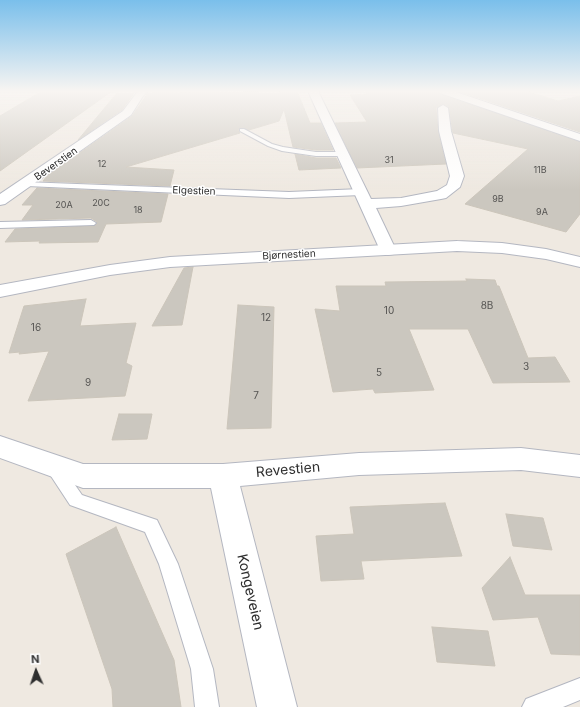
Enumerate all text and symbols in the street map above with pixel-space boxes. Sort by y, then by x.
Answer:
street label: Beverstien [32,145,80,183]
house number: 31 [384,155,394,165]
house number: 12 [97,159,107,169]
house number: 11B [533,165,547,175]
street label: Elgestien [172,184,216,198]
house number: 9B [492,194,504,204]
house number: 20C [92,198,110,208]
house number: 20A [55,200,73,210]
house number: 18 [133,205,143,215]
house number: 9A [536,207,548,217]
street label: Bjørnestien [262,248,316,262]
house number: 8B [481,300,493,312]
house number: 10 [384,305,394,317]
house number: 12 [261,312,271,324]
house number: 16 [31,322,41,334]
house number: 3 [523,361,529,373]
house number: 5 [376,367,382,379]
house number: 9 [85,377,91,389]
house number: 7 [253,390,259,402]
street label: Revestien [255,459,321,481]
street label: Kongeveien [233,552,267,632]
north arrow [16,651,56,691]
text: N [31,652,40,666]

